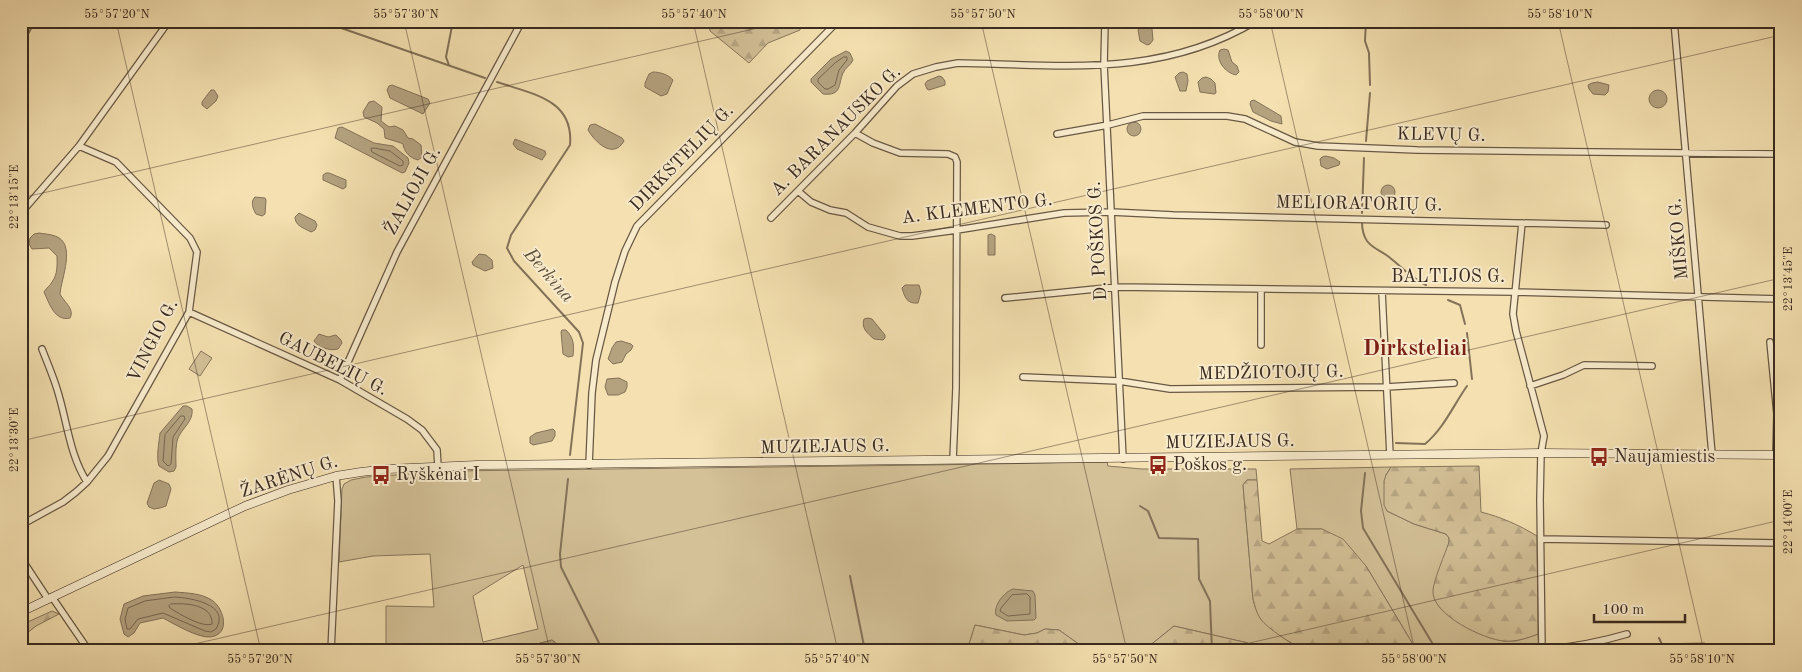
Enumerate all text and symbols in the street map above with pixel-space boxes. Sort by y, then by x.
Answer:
text: 55°57'20"N [84,8,150,21]
text: 55°57'30"N [373,8,439,21]
text: 55°57'40"N [661,8,727,21]
text: 55°57'50"N [950,8,1016,21]
text: 55°58'00"N [1238,8,1304,21]
text: 55°58'10"N [1527,8,1593,21]
street label: A. BARANAUSKO G. [768,63,904,199]
street label: DIRKSTELIŲ G. [627,101,737,215]
street label: KLEVŲ G. [1396,125,1486,145]
street label: ŽALIOJI G. [378,142,444,238]
text: 22°13'15"E [8,165,21,229]
street label: D. POŠKOS G. [1081,181,1110,302]
street label: A. KLEMENTO G. [901,191,1053,227]
street label: MELIORATORIŲ G. [1275,194,1443,214]
street label: MIŠKO G. [1661,197,1692,281]
water label: Berkina [519,244,577,307]
text: 22°13'45"E [1782,247,1795,311]
street label: BALTIJOS G. [1391,268,1505,286]
street label: VINGIO G. [124,297,182,385]
street label: GAUBELIŲ G. [276,329,390,399]
district label: Dirksteliai [1363,338,1467,360]
street label: MEDŽIOTOJŲ G. [1198,359,1344,383]
text: 22°13'30"E [9,408,21,472]
street label: MUZIEJAUS G. [1165,432,1295,452]
street label: MUZIEJAUS G. [760,437,890,457]
bus stop icon: Naujamiestis [1588,446,1610,468]
place label: Naujamiestis [1614,448,1715,466]
street label: ŽARĖNŲ G. [237,449,340,501]
bus stop icon: Poškos g. [1147,454,1169,476]
place label: Poškos g. [1173,456,1247,474]
bus stop icon: Ryškėnai I [370,464,392,486]
place label: Ryškėnai I [396,466,479,484]
text: 22°14'00"E [1783,490,1795,554]
scale bar [1594,592,1686,624]
text: 100 m [1602,603,1644,618]
text: 55°57'20"N [227,653,293,666]
text: 55°57'30"N [515,653,581,666]
text: 55°57'40"N [804,653,870,666]
text: 55°57'50"N [1092,653,1158,666]
text: 55°58'00"N [1381,653,1447,666]
text: 55°58'10"N [1669,653,1735,666]

